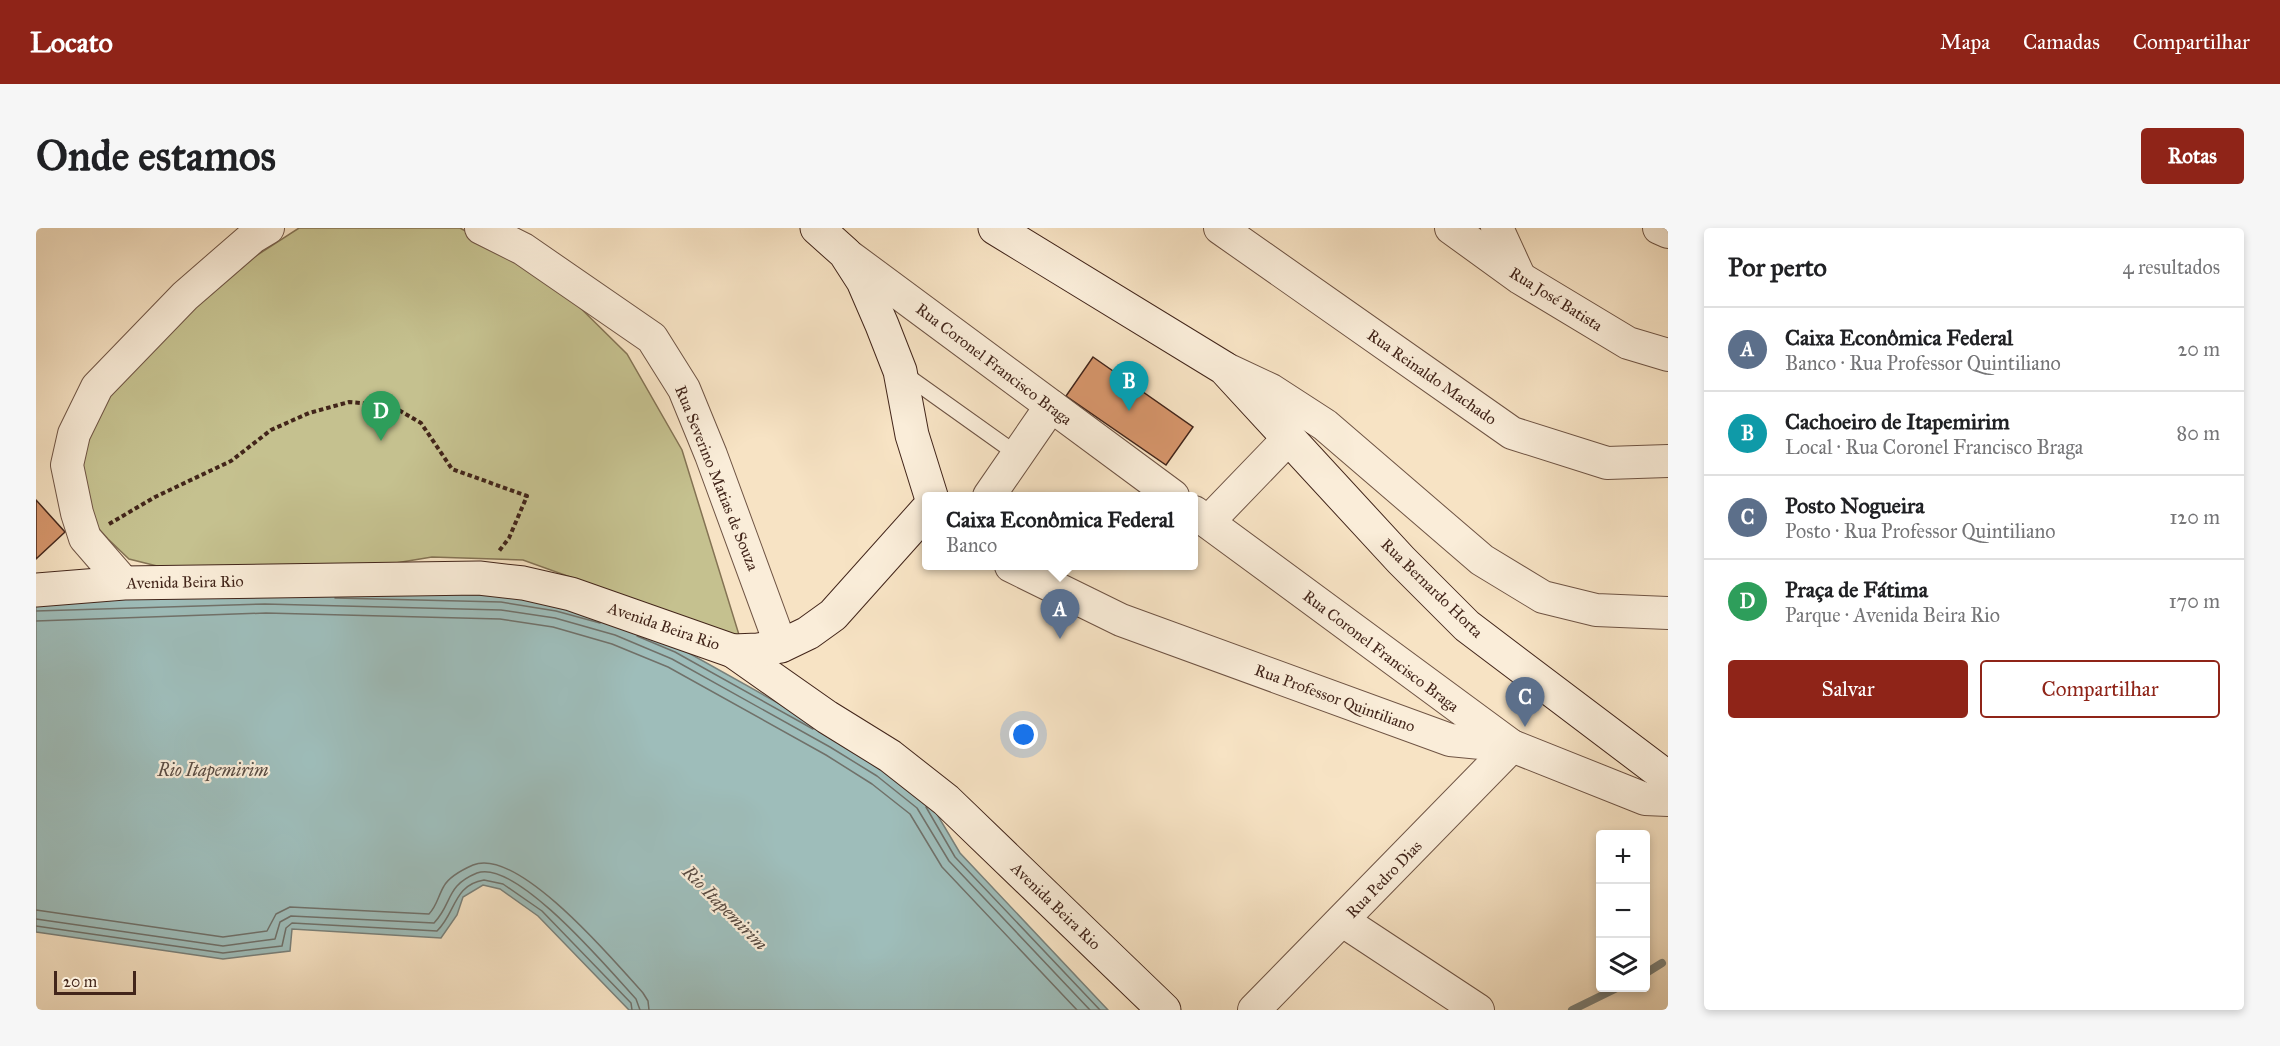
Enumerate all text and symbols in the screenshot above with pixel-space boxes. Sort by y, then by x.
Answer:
text: Locato [30,25,113,60]
text: Mapa [1940,29,1990,55]
text: Camadas [2023,29,2100,55]
text: Compartilhar [2133,29,2250,55]
button: Rotas [2141,128,2244,184]
text: Onde estamos [36,130,276,182]
text: Por perto [1728,251,1827,283]
text: 4 resultados [2122,255,2220,279]
street label: Rua José Batista [1506,263,1606,336]
street label: Rua Coronel Francisco Braga [912,299,1076,430]
text: Caixa Econômica Federal [1785,324,2013,351]
street label: Rua Reinaldo Machado [1364,325,1500,429]
text: A [1741,337,1754,361]
text: 20 m [2177,337,2220,361]
text: Banco · Rua Professor Quintiliano [1785,351,2061,375]
pin: B [1110,362,1148,411]
street label: Rua Severino Matias de Souza [671,383,763,574]
pin: D [362,392,400,441]
text: Cachoeiro de Itapemirim [1785,408,2010,435]
text: B [1741,421,1754,445]
text: 80 m [2177,421,2220,445]
text: Local · Rua Coronel Francisco Braga [1785,435,2083,459]
popup [922,492,1198,570]
text: Posto Nogueira [1785,492,1925,519]
text: C [1741,505,1754,529]
text: 120 m [2169,505,2220,529]
text: Caixa Econômica Federal [946,506,1174,533]
text: Posto · Rua Professor Quintiliano [1785,519,2055,543]
text: Banco [946,533,997,557]
street label: Rua Bernardo Horta [1377,535,1487,642]
street label: Avenida Beira Rio [125,571,244,593]
text: Praça de Fátima [1785,576,1928,603]
street label: Rua Coronel Francisco Braga [1299,586,1463,717]
text: D [1740,589,1755,613]
text: 170 m [2169,589,2220,613]
pin: A [1040,590,1080,639]
street label: Avenida Beira Rio [605,598,722,654]
text: Parque · Avenida Beira Rio [1785,603,2000,627]
street label: Rua Professor Quintiliano [1252,660,1418,736]
button: Salvar [1728,660,1968,718]
button: Compartilhar [1980,660,2220,718]
pin: C [1506,678,1544,727]
your location [1009,720,1038,749]
water label: Rio Itapemirim [157,759,269,782]
map controls [1596,830,1650,992]
button: + [1596,830,1650,884]
street label: Rua Pedro Dias [1342,836,1426,922]
street label: Avenida Beira Rio [1007,858,1105,954]
water label: Rio Itapemirim [677,860,772,956]
button: − [1596,884,1650,938]
button: layers [1596,938,1650,992]
scale bar [54,968,136,996]
text: 20 m [63,972,97,991]

